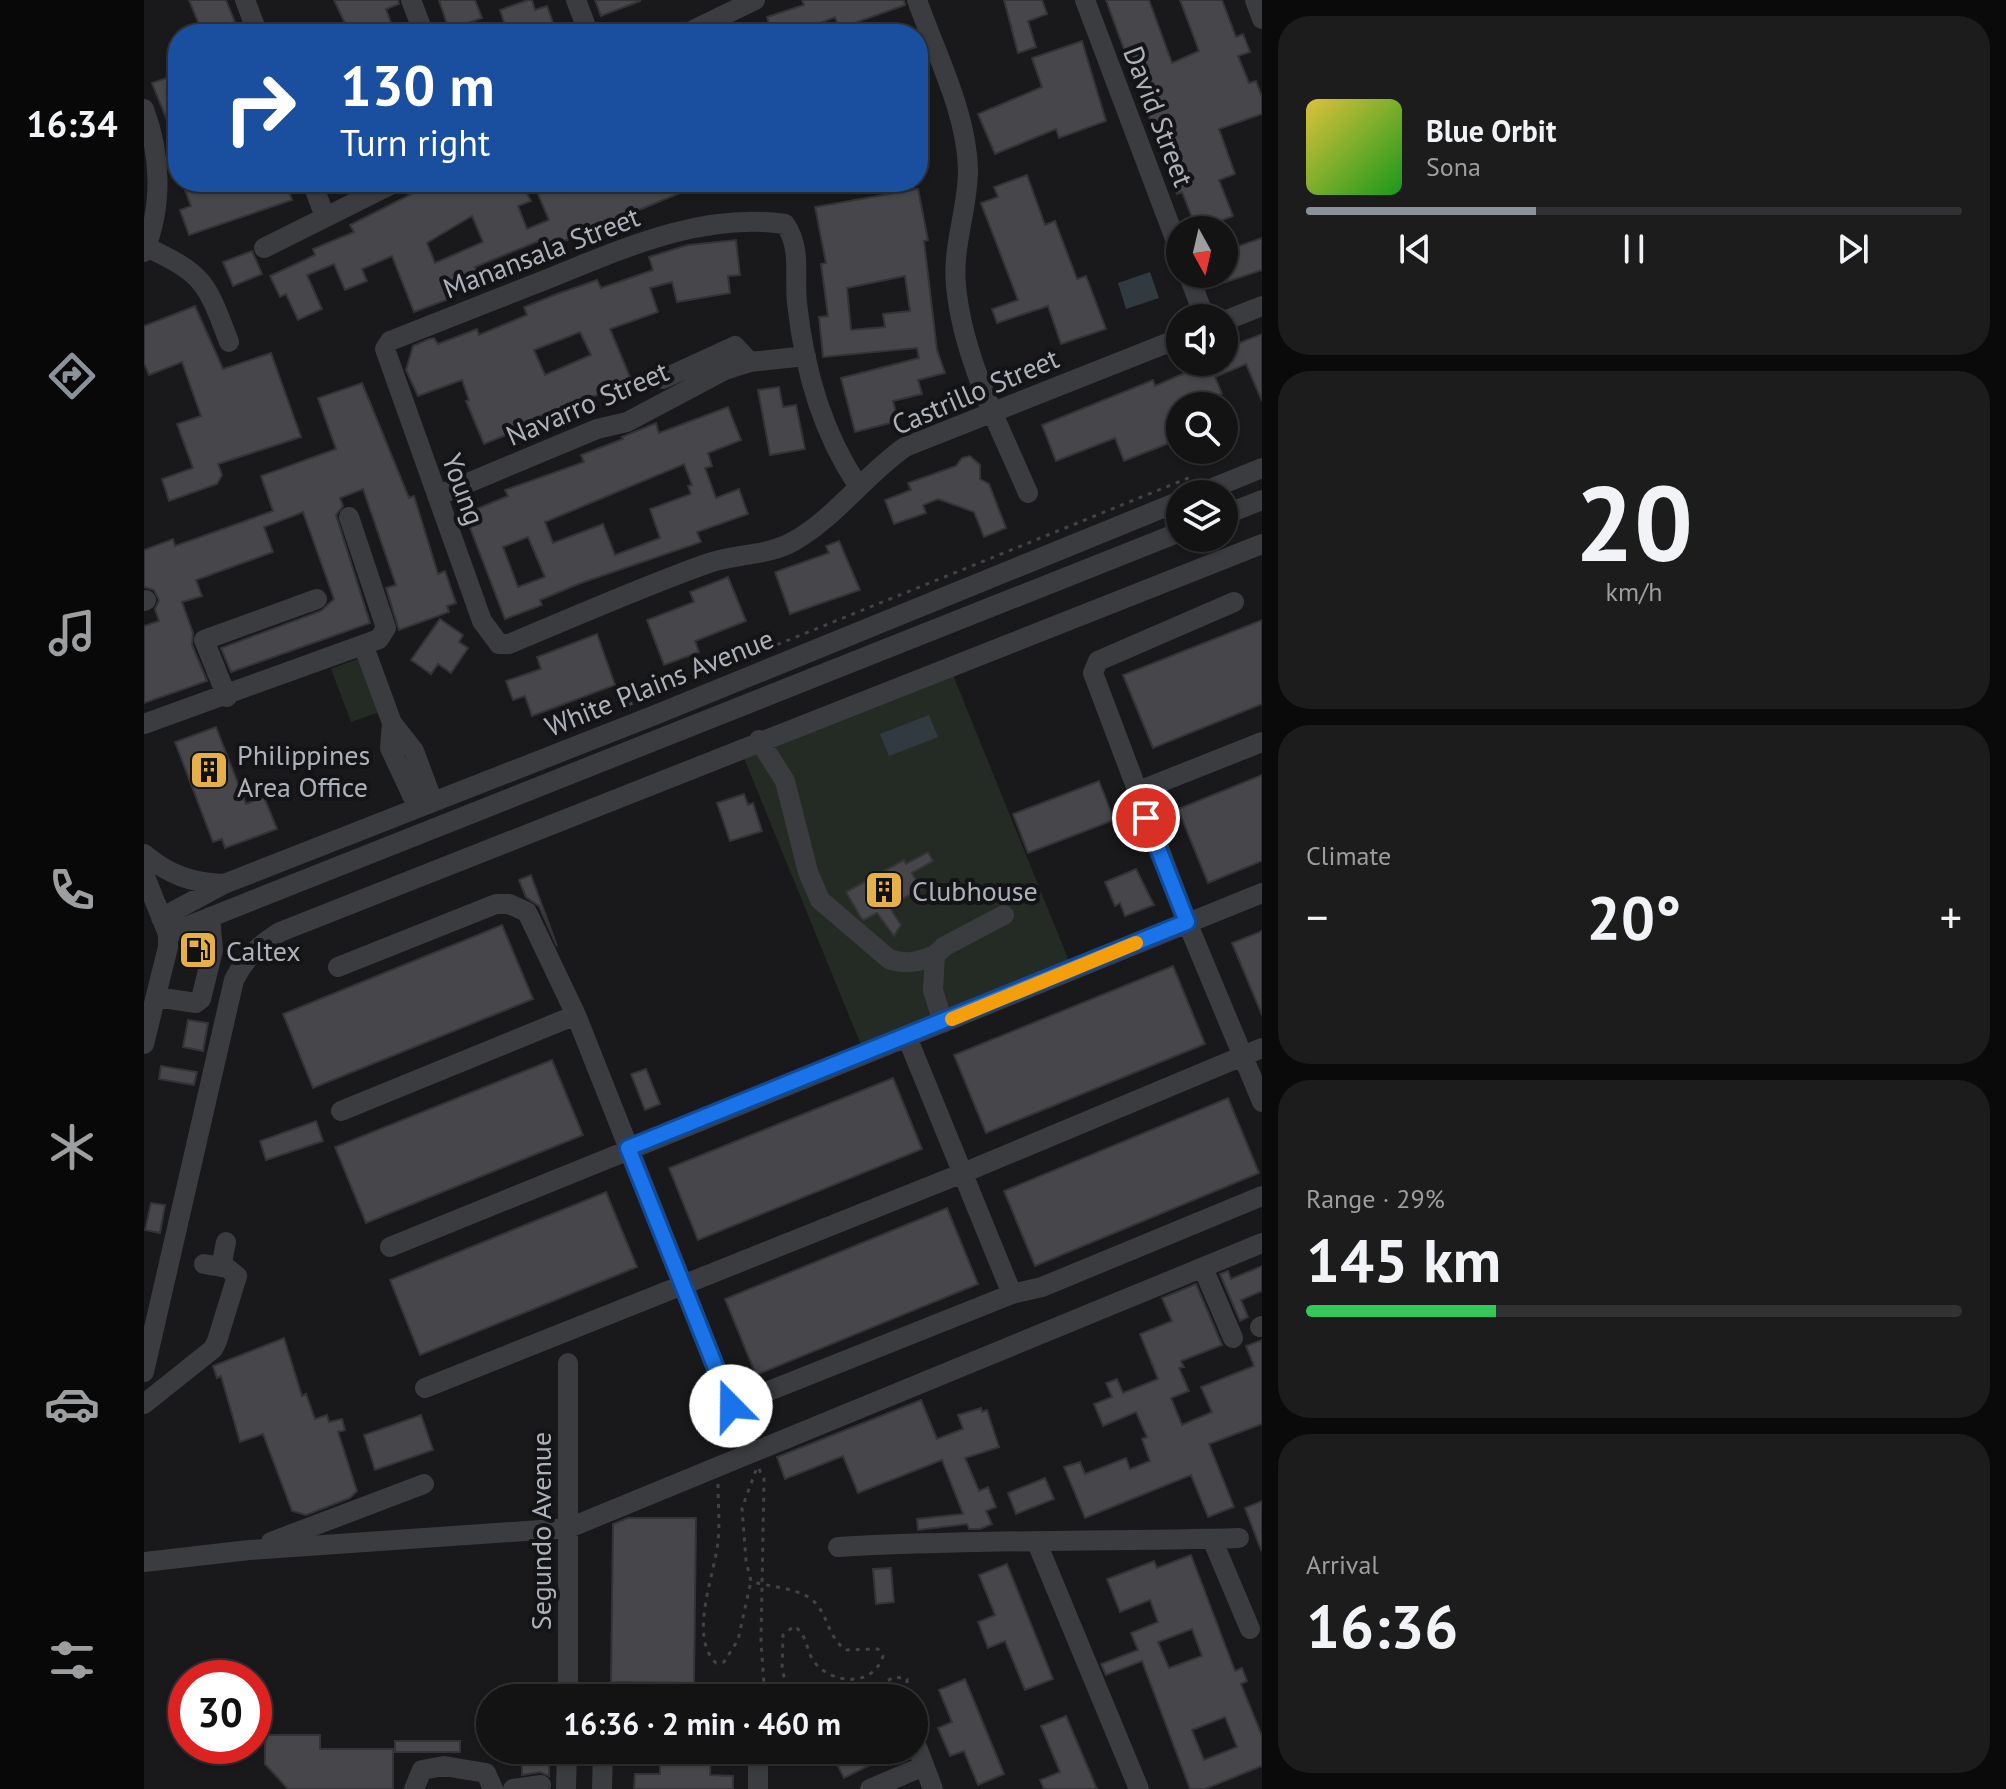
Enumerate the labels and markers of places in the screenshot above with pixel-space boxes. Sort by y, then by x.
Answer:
place label: Philippines Area Office [237,736,370,805]
building icon: Philippines Area Office [188,749,230,791]
pin [1112,784,1180,852]
building icon: Clubhouse [863,869,905,911]
place label: Clubhouse [912,872,1038,909]
fuel station icon: Caltex [177,929,219,971]
place label: Caltex [226,932,301,969]

